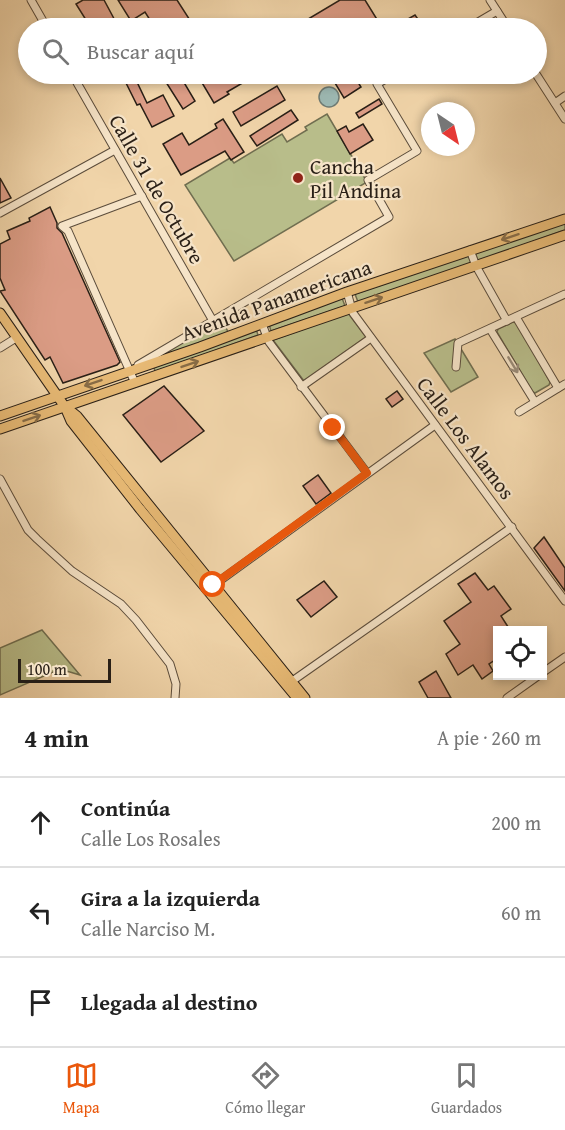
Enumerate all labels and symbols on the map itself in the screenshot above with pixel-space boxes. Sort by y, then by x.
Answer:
north arrow [421,102,475,156]
street label: Calle 31 de Octubre [102,108,213,270]
place label: Cancha Pil Andina [310,151,401,206]
marker: Cancha Pil Andina [291,171,305,185]
one-way arrow [501,233,519,244]
street label: Avenida Panamericana [177,251,376,349]
one-way arrow [364,294,383,305]
one-way arrow [507,356,519,373]
one-way arrow [180,357,199,368]
street label: Calle Los Alamos [410,370,522,506]
one-way arrow [84,379,103,390]
one-way arrow [23,412,42,423]
route end [319,414,345,440]
route start [199,571,225,597]
scale bar [18,656,111,684]

